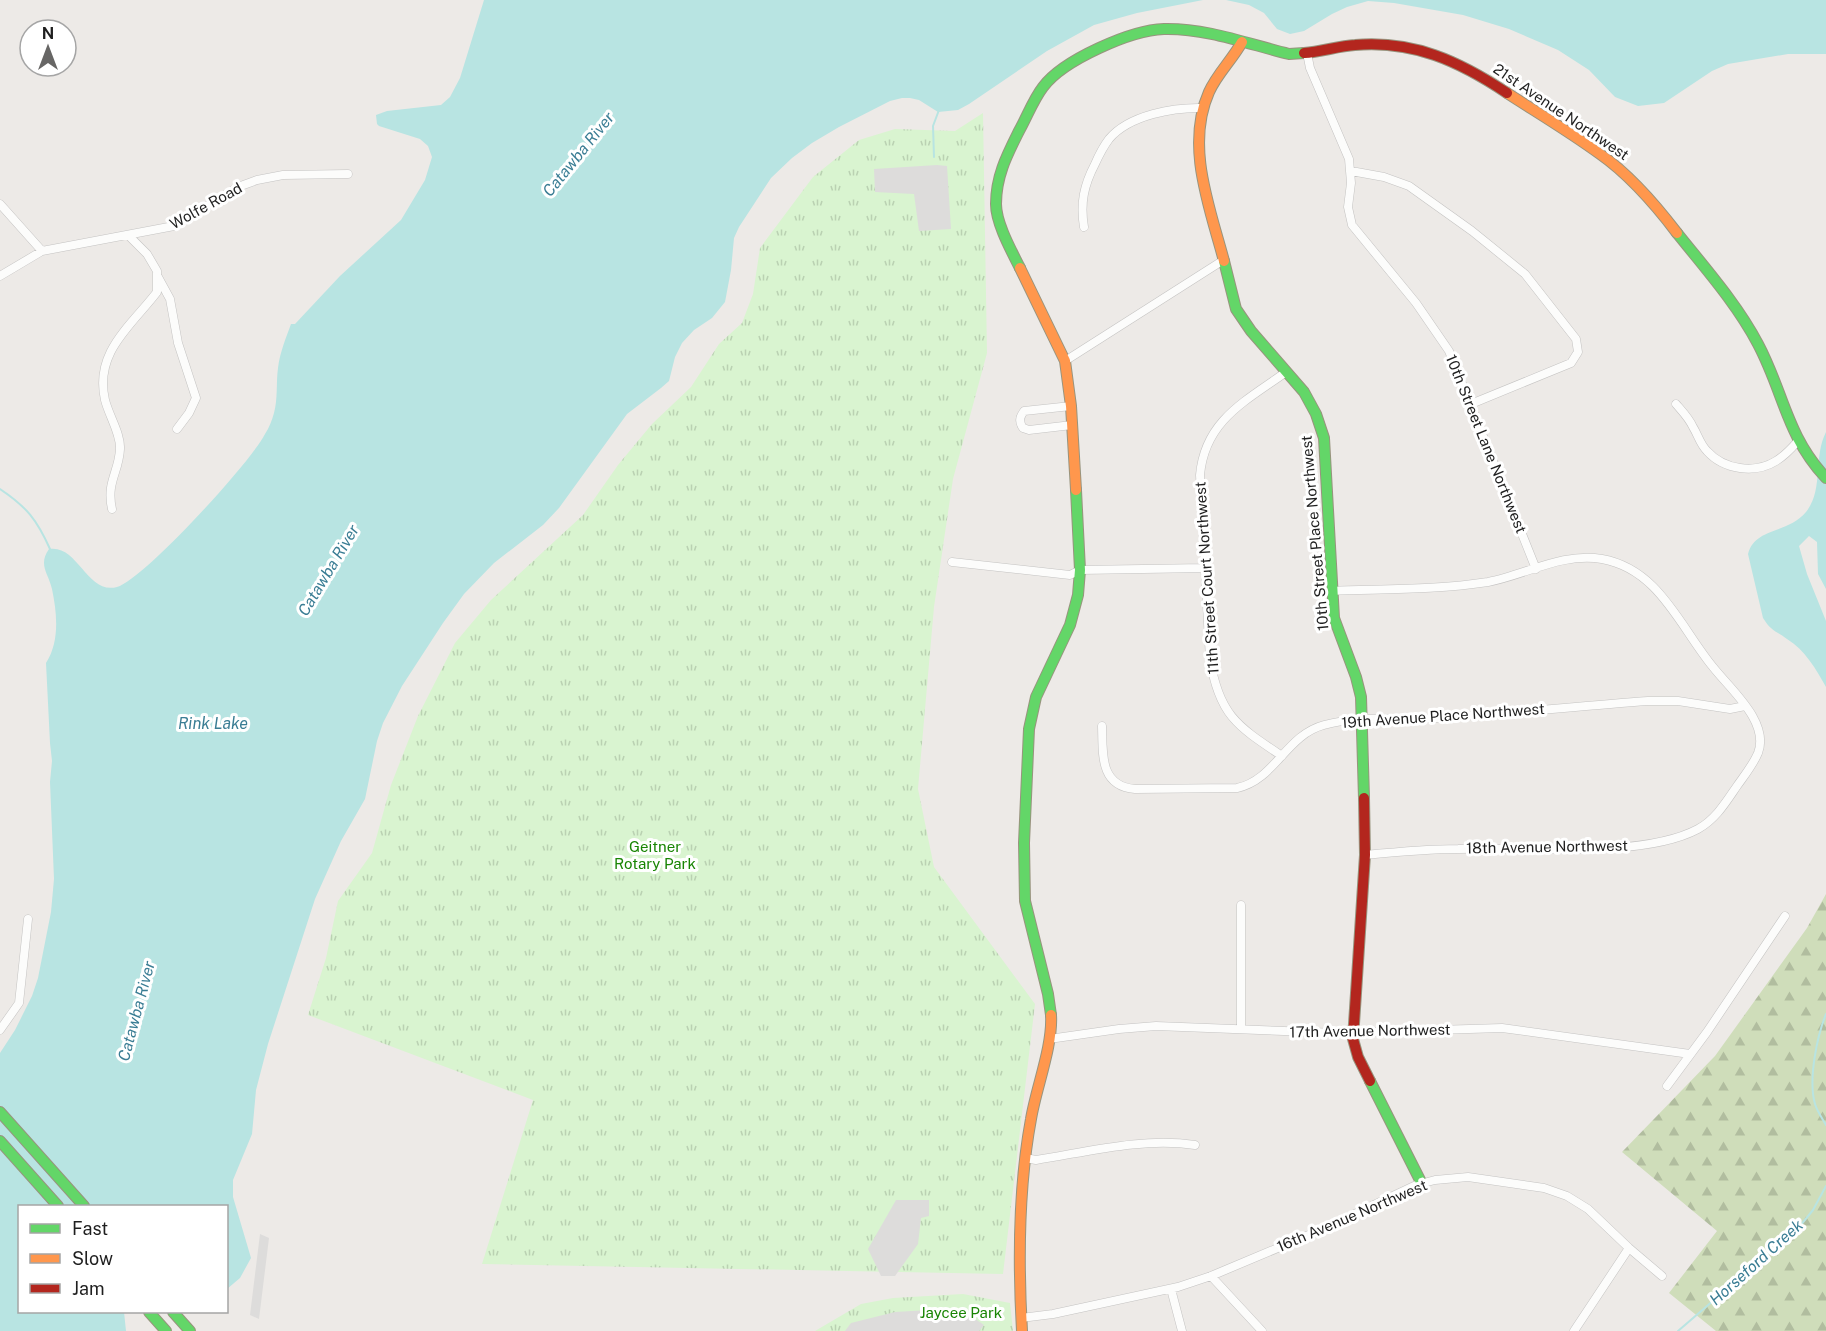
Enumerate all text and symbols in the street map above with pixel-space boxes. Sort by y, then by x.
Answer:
north arrow [18,18,78,78]
text: N [42,24,54,43]
street label: 21st Avenue Northwest [1490,60,1632,163]
water label: Catawba River [539,108,619,200]
street label: Wolfe Road [167,179,245,232]
street label: 10th Street Lane Northwest [1443,352,1530,536]
street label: 10th Street Place Northwest [1297,434,1332,631]
street label: 11th Street Court Northwest [1191,481,1222,675]
water label: Catawba River [294,520,364,619]
street label: 19th Avenue Place Northwest [1341,700,1545,731]
water label: Rink Lake [178,714,248,733]
street label: 18th Avenue Northwest [1466,837,1628,856]
park label: Geitner Rotary Park [614,838,696,872]
water label: Catawba River [114,958,159,1063]
street label: 17th Avenue Northwest [1289,1021,1451,1040]
street label: 16th Avenue Northwest [1274,1176,1430,1255]
legend [18,1205,228,1313]
water label: Horseford Creek [1706,1215,1807,1309]
text: Fast [72,1218,108,1239]
text: Slow [72,1248,113,1269]
text: Jam [72,1278,105,1299]
park label: Jaycee Park [920,1304,1002,1321]

